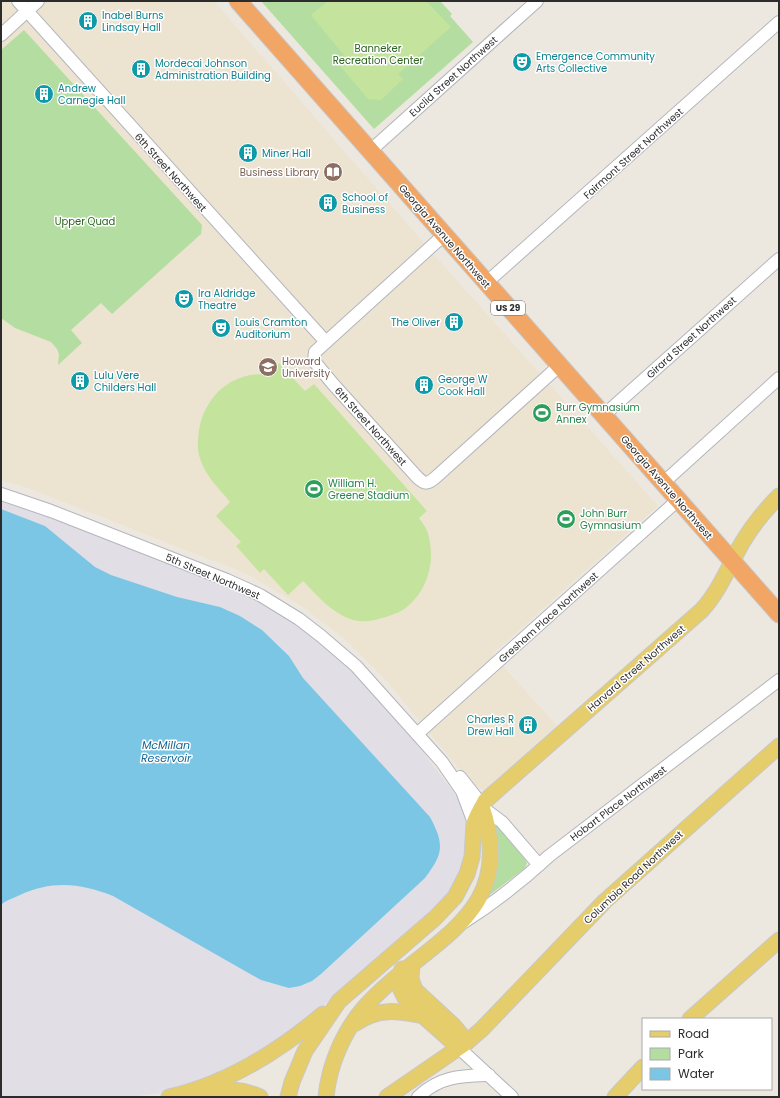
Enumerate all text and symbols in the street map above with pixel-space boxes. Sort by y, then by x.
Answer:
place label: Inabel Burns Lindsay Hall [102,8,164,35]
building icon: Inabel Burns Lindsay Hall [77,10,99,32]
street label: Euclid Street Northwest [406,32,501,120]
park label: Banneker Recreation Center [333,41,424,68]
place label: Emergence Community Arts Collective [536,49,655,76]
theatre icon: Emergence Community Arts Collective [511,51,533,73]
place label: Mordecai Johnson Administration Building [155,56,271,83]
building icon: Mordecai Johnson Administration Building [130,58,152,80]
place label: Andrew Carnegie Hall [58,81,126,108]
building icon: Andrew Carnegie Hall [33,83,55,105]
street label: Fairmont Street Northwest [580,104,687,202]
street label: 6th Street Northwest [131,130,210,215]
building icon: Miner Hall [237,142,259,164]
place label: Miner Hall [262,146,311,161]
library icon: Business Library [322,161,344,183]
place label: Business Library [240,165,319,180]
street label: Georgia Avenue Northwest [395,181,494,292]
place label: School of Business [342,190,388,217]
building icon: School of Business [317,192,339,214]
park label: Upper Quad [55,214,115,229]
place label: Ira Aldridge Theatre [198,286,256,313]
theatre icon: Ira Aldridge Theatre [173,288,195,310]
street label: Girard Street Northwest [643,293,740,382]
road number: US 29 [491,301,525,315]
building icon: The Oliver [443,311,465,333]
place label: Louis Cramton Auditorium [235,315,307,342]
place label: The Oliver [391,315,440,330]
theatre icon: Louis Cramton Auditorium [210,317,232,339]
place label: Howard University [282,354,330,381]
school or university icon: Howard University [257,356,279,378]
place label: Lulu Vere Childers Hall [94,368,156,395]
building icon: Lulu Vere Childers Hall [69,370,91,392]
place label: George W Cook Hall [438,372,488,399]
building icon: George W Cook Hall [413,374,435,396]
street label: 6th Street Northwest [331,384,410,469]
place label: Burr Gymnasium Annex [556,400,640,427]
sports icon: Burr Gymnasium Annex [531,402,553,424]
street label: Georgia Avenue Northwest [617,432,716,543]
place label: William H. Greene Stadium [328,476,409,503]
sports icon: William H. Greene Stadium [303,478,325,500]
place label: John Burr Gymnasium [580,506,641,533]
sports icon: John Burr Gymnasium [555,508,577,530]
street label: 5th Street Northwest [163,550,263,603]
street label: Gresham Place Northwest [495,568,602,666]
street label: Harvard Street Northwest [584,621,689,715]
place label: Charles R Drew Hall [467,712,514,739]
building icon: Charles R Drew Hall [517,714,539,736]
water label: McMillan Reservoir [141,737,192,766]
street label: Hobart Place Northwest [567,762,670,845]
street label: Columbia Road Northwest [580,827,687,928]
legend [642,1018,772,1090]
text: Road [678,1025,709,1042]
text: Park [678,1045,705,1062]
text: Water [678,1065,715,1082]

